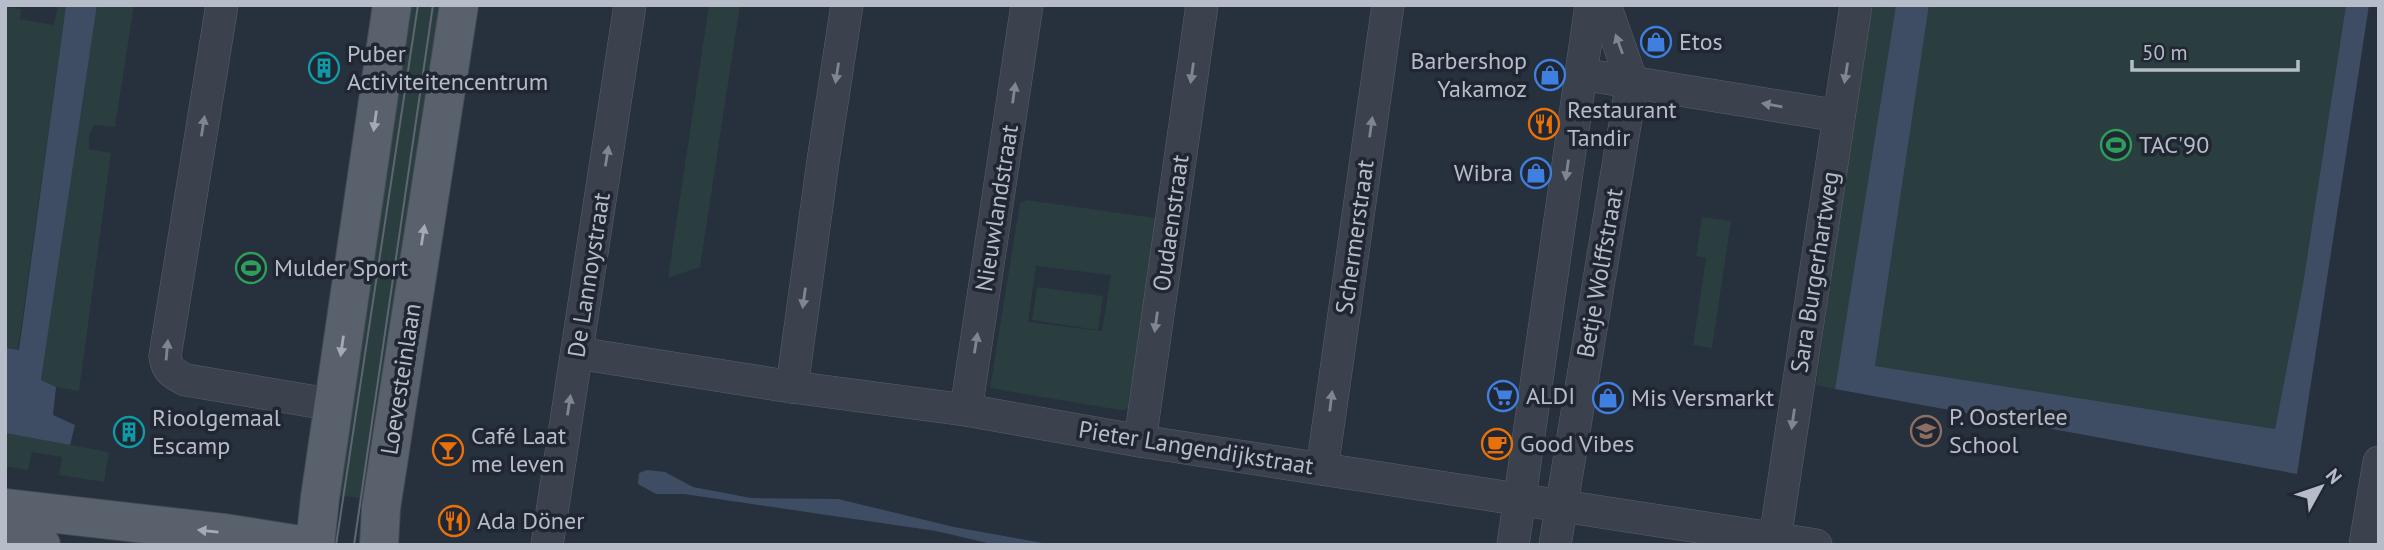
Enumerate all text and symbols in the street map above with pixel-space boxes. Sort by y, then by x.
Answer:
shop icon: Etos [1639,25,1673,59]
place label: Etos [1679,26,1723,57]
scale bar [2132,28,2298,72]
one-way arrow [1613,34,1624,55]
place label: Puber Activiteitencentrum [347,38,548,97]
text: 50 m [2142,39,2188,66]
place label: Barbershop Yakamoz [1411,45,1527,104]
building icon: Puber Activiteitencentrum [307,51,341,85]
shop icon: Barbershop Yakamoz [1533,58,1567,92]
one-way arrow [831,62,842,84]
one-way arrow [1186,62,1197,84]
one-way arrow [1840,62,1851,84]
one-way arrow [1009,82,1020,104]
place label: Restaurant Tandir [1567,94,1677,153]
one-way arrow [1761,99,1783,110]
restaurant icon: Restaurant Tandir [1527,107,1561,141]
one-way arrow [369,110,380,132]
one-way arrow [197,115,208,137]
one-way arrow [1366,116,1377,138]
street label: Nieuwlandstraat [968,122,1025,294]
sports icon: TAC'90 [2099,128,2133,162]
place label: TAC'90 [2139,129,2209,160]
one-way arrow [602,144,613,166]
street label: Oudaenstraat [1146,153,1195,293]
shop icon: Wibra [1519,156,1553,190]
place label: Wibra [1454,157,1513,188]
street label: Schermerstraat [1328,158,1381,316]
one-way arrow [1561,159,1572,181]
street label: Sara Burgerhartweg [1783,169,1846,375]
street label: Betje Wolffstraat [1569,186,1630,360]
street label: De Lannoystraat [560,190,617,360]
one-way arrow [418,224,429,246]
sports icon: Mulder Sport [234,251,268,285]
place label: Mulder Sport [274,252,408,283]
one-way arrow [798,287,809,309]
street label: Loevesteinlaan [373,301,428,457]
one-way arrow [1151,311,1162,333]
one-way arrow [971,331,982,353]
one-way arrow [337,335,348,357]
one-way arrow [162,339,173,361]
supermarket icon: ALDI [1486,379,1520,413]
place label: ALDI [1526,380,1575,411]
shop icon: Mis Versmarkt [1591,381,1625,415]
place label: Mis Versmarkt [1631,382,1774,413]
one-way arrow [1326,390,1337,412]
one-way arrow [564,394,575,416]
place label: P. Oosterlee School [1949,401,2068,460]
place label: Rioolgemaal Escamp [152,402,281,461]
one-way arrow [1787,408,1798,430]
street label: Pieter Langendijkstraat [1076,414,1316,481]
school or university icon: P. Oosterlee School [1909,414,1943,448]
building icon: Rioolgemaal Escamp [112,415,146,449]
place label: Café Laat me leven [471,420,566,479]
cafe icon: Good Vibes [1480,427,1514,461]
place label: Good Vibes [1520,428,1634,459]
bar icon: Café Laat me leven [431,433,465,467]
north arrow [2286,452,2356,522]
text: N [2321,464,2347,489]
restaurant icon: Ada Döner [437,504,471,538]
place label: Ada Döner [477,505,584,536]
one-way arrow [197,526,219,537]

